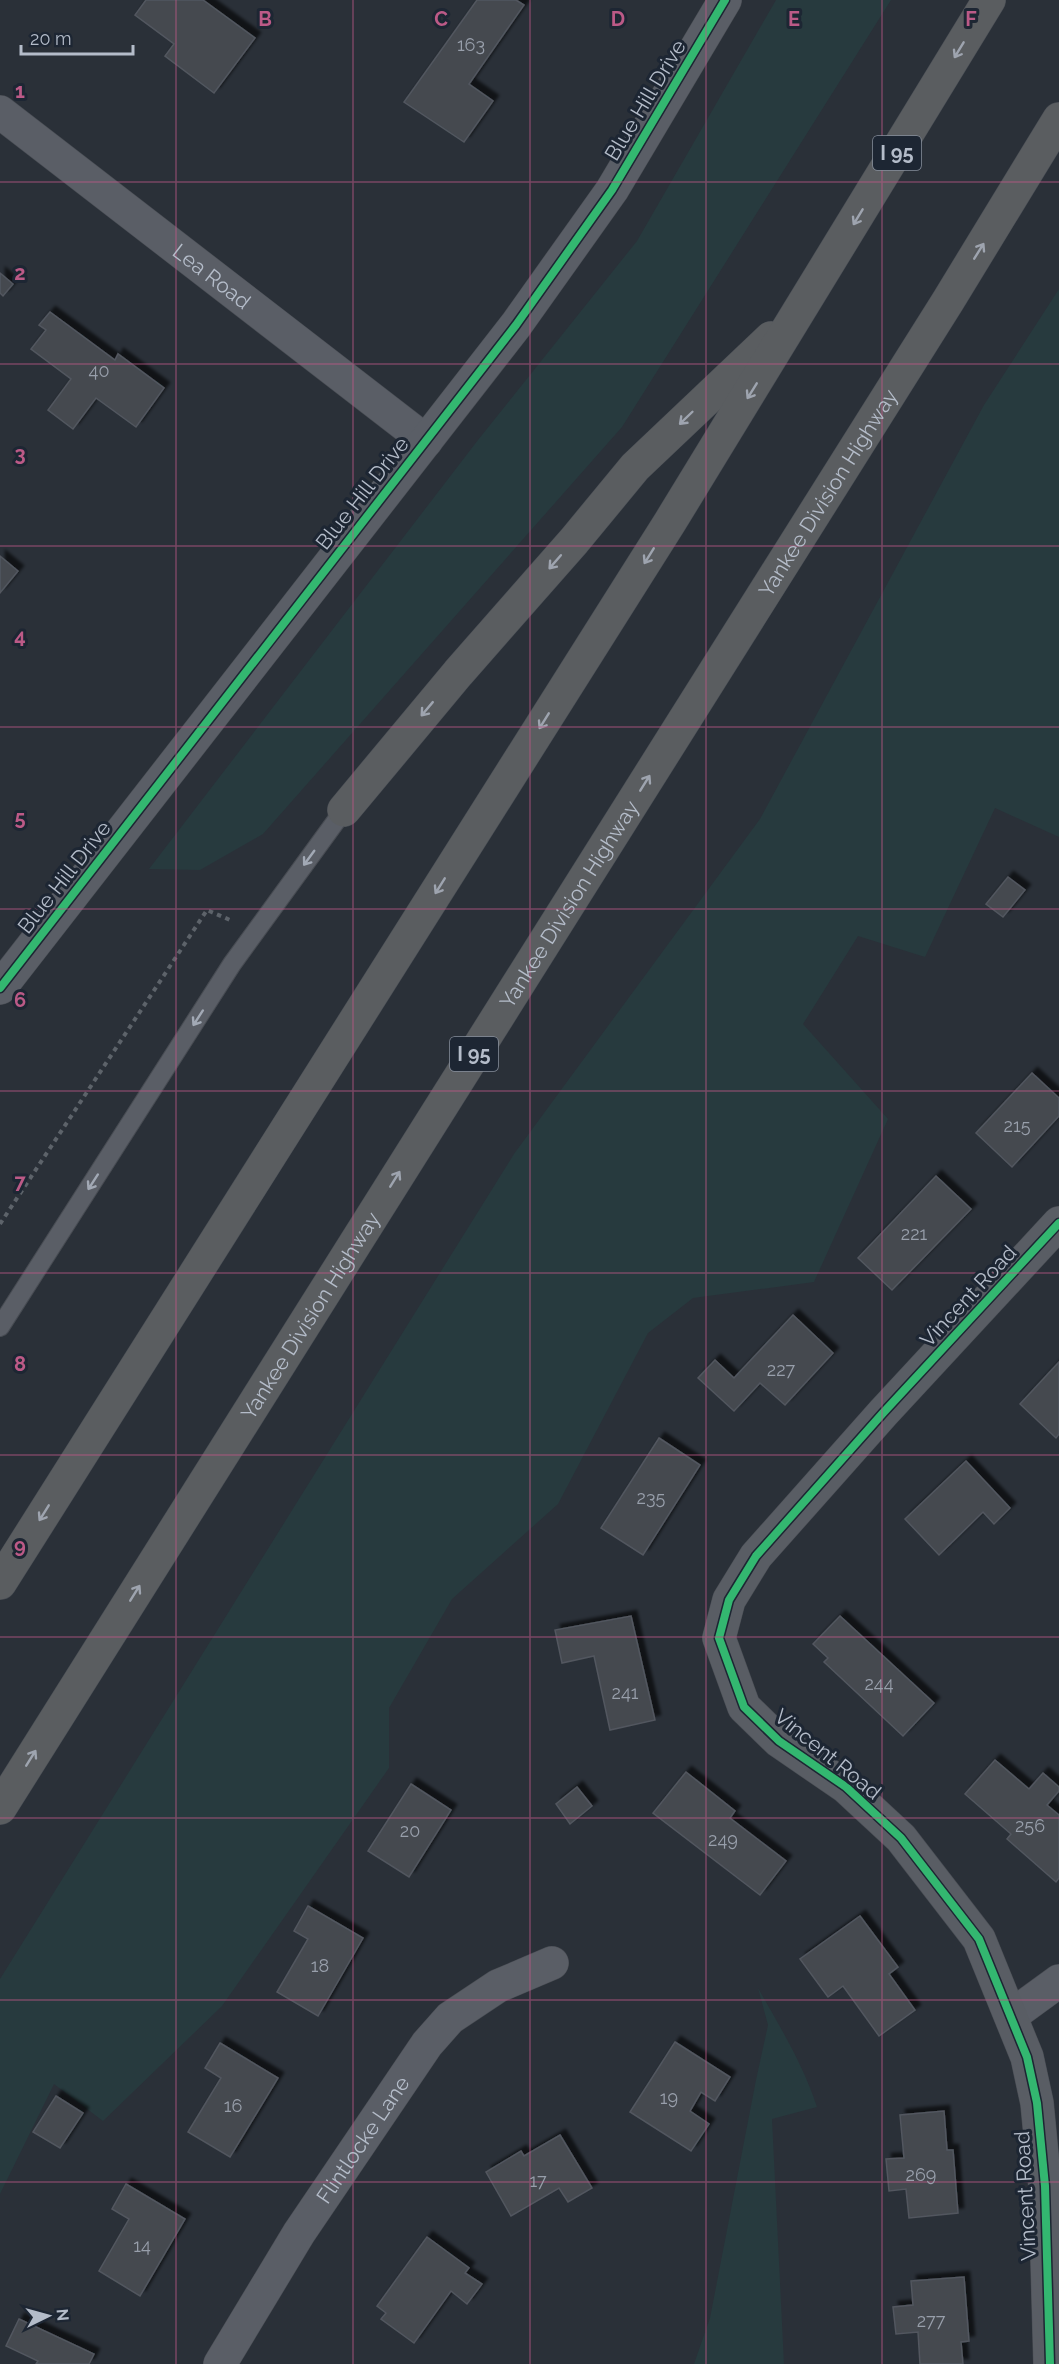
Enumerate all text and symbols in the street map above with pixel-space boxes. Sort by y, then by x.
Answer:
text: B [258,7,272,31]
text: C [434,7,448,31]
text: D [611,7,625,31]
text: E [788,7,800,31]
text: F [965,7,977,31]
scale bar [21,18,134,56]
text: 20 m [30,28,72,49]
house number: 163 [457,34,485,55]
street label: Blue Hill Drive [599,35,691,165]
one-way arrow [953,41,965,58]
text: 1 [15,79,25,103]
road number: I 95 [873,136,921,170]
one-way arrow [852,208,864,225]
street label: Lea Road [168,238,256,314]
one-way arrow [972,243,985,260]
text: 2 [14,261,26,285]
house number: 40 [89,360,109,381]
one-way arrow [745,382,757,399]
street label: Yankee Division Highway [753,384,902,601]
one-way arrow [679,411,694,425]
street label: Blue Hill Drive [310,432,414,554]
text: 3 [14,442,26,466]
one-way arrow [642,547,654,564]
one-way arrow [548,554,562,569]
text: 4 [14,624,26,648]
one-way arrow [421,701,434,717]
one-way arrow [538,712,550,729]
one-way arrow [639,775,651,792]
street label: Yankee Division Highway [494,795,643,1013]
text: 5 [14,806,26,830]
street label: Blue Hill Drive [12,816,116,938]
one-way arrow [303,849,316,865]
one-way arrow [434,877,446,894]
text: 6 [14,988,26,1012]
one-way arrow [191,1009,204,1026]
road number: I 95 [450,1037,498,1071]
house number: 215 [1004,1115,1031,1136]
text: 7 [14,1170,26,1194]
one-way arrow [390,1171,402,1188]
one-way arrow [86,1173,98,1190]
street label: Yankee Division Highway [235,1207,385,1424]
house number: 221 [901,1223,928,1244]
street label: Vincent Road [915,1240,1021,1352]
text: 8 [14,1352,26,1376]
house number: 227 [767,1359,796,1380]
house number: 235 [637,1487,666,1508]
one-way arrow [38,1504,50,1521]
text: 9 [14,1534,26,1558]
one-way arrow [129,1585,141,1602]
house number: 244 [864,1673,894,1694]
house number: 241 [612,1682,639,1703]
street label: Vincent Road [770,1703,886,1805]
one-way arrow [26,1750,38,1767]
house number: 256 [1015,1815,1045,1836]
house number: 20 [400,1820,420,1841]
house number: 249 [708,1829,738,1850]
house number: 18 [311,1955,329,1976]
street label: Flintlocke Lane [310,2071,414,2208]
house number: 19 [660,2087,678,2108]
house number: 16 [224,2095,242,2116]
street label: Vincent Road [1009,2131,1041,2261]
house number: 269 [906,2164,936,2185]
house number: 17 [529,2170,547,2191]
house number: 14 [133,2235,151,2256]
north arrow [18,2286,78,2346]
text: N [52,2308,72,2322]
house number: 277 [917,2310,946,2331]

